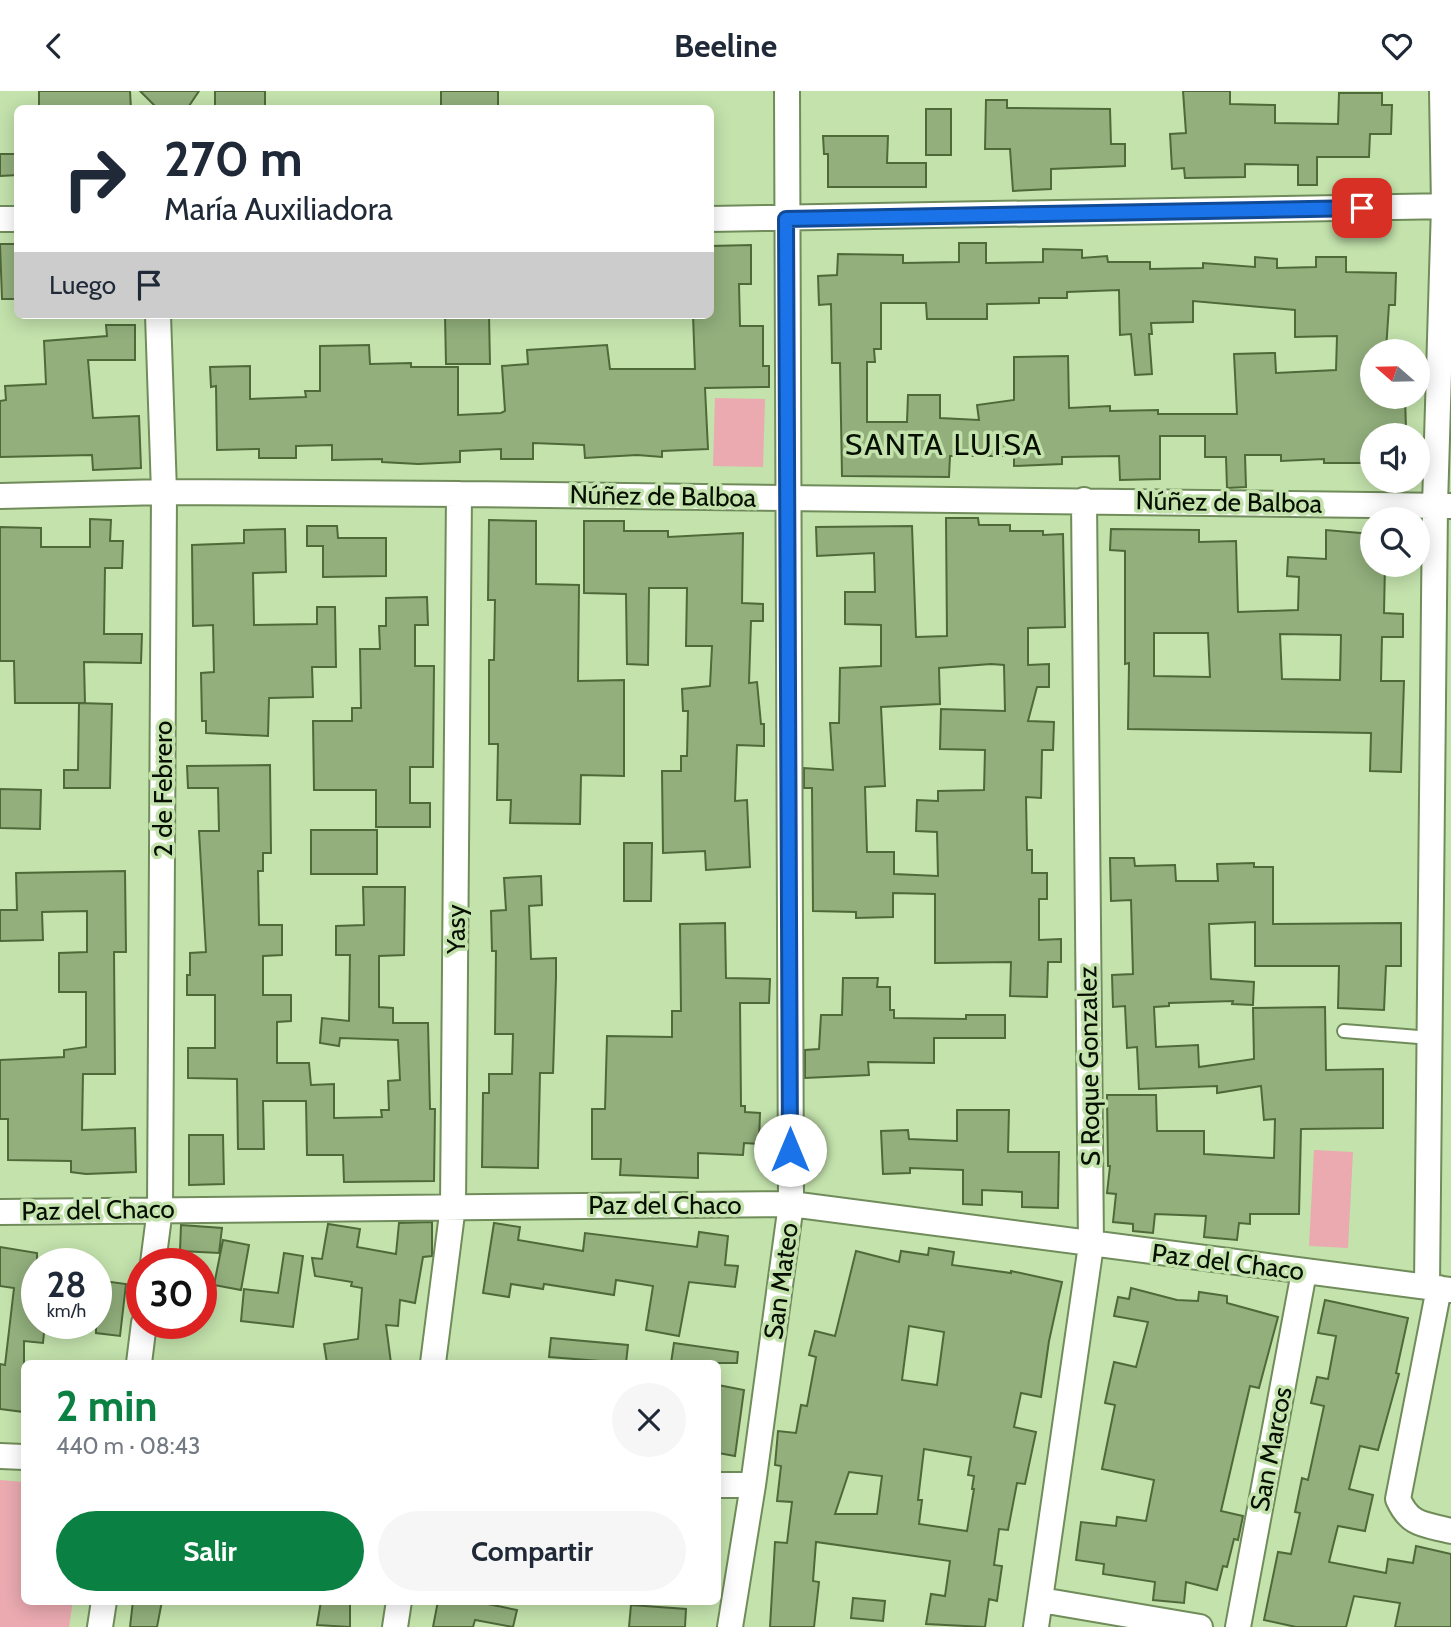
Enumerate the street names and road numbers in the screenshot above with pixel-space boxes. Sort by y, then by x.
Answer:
street label: Núñez de Balboa [569,478,757,514]
street label: Núñez de Balboa [1135,484,1323,520]
street label: 2 de Febrero [147,721,179,857]
street label: Yasy [440,904,472,955]
street label: S Roque Gonzalez [1071,966,1107,1166]
street label: Paz del Chaco [588,1189,742,1221]
street label: Paz del Chaco [21,1193,175,1227]
street label: San Mateo [757,1221,805,1341]
street label: Paz del Chaco [1150,1237,1306,1287]
street label: San Marcos [1243,1384,1299,1514]

